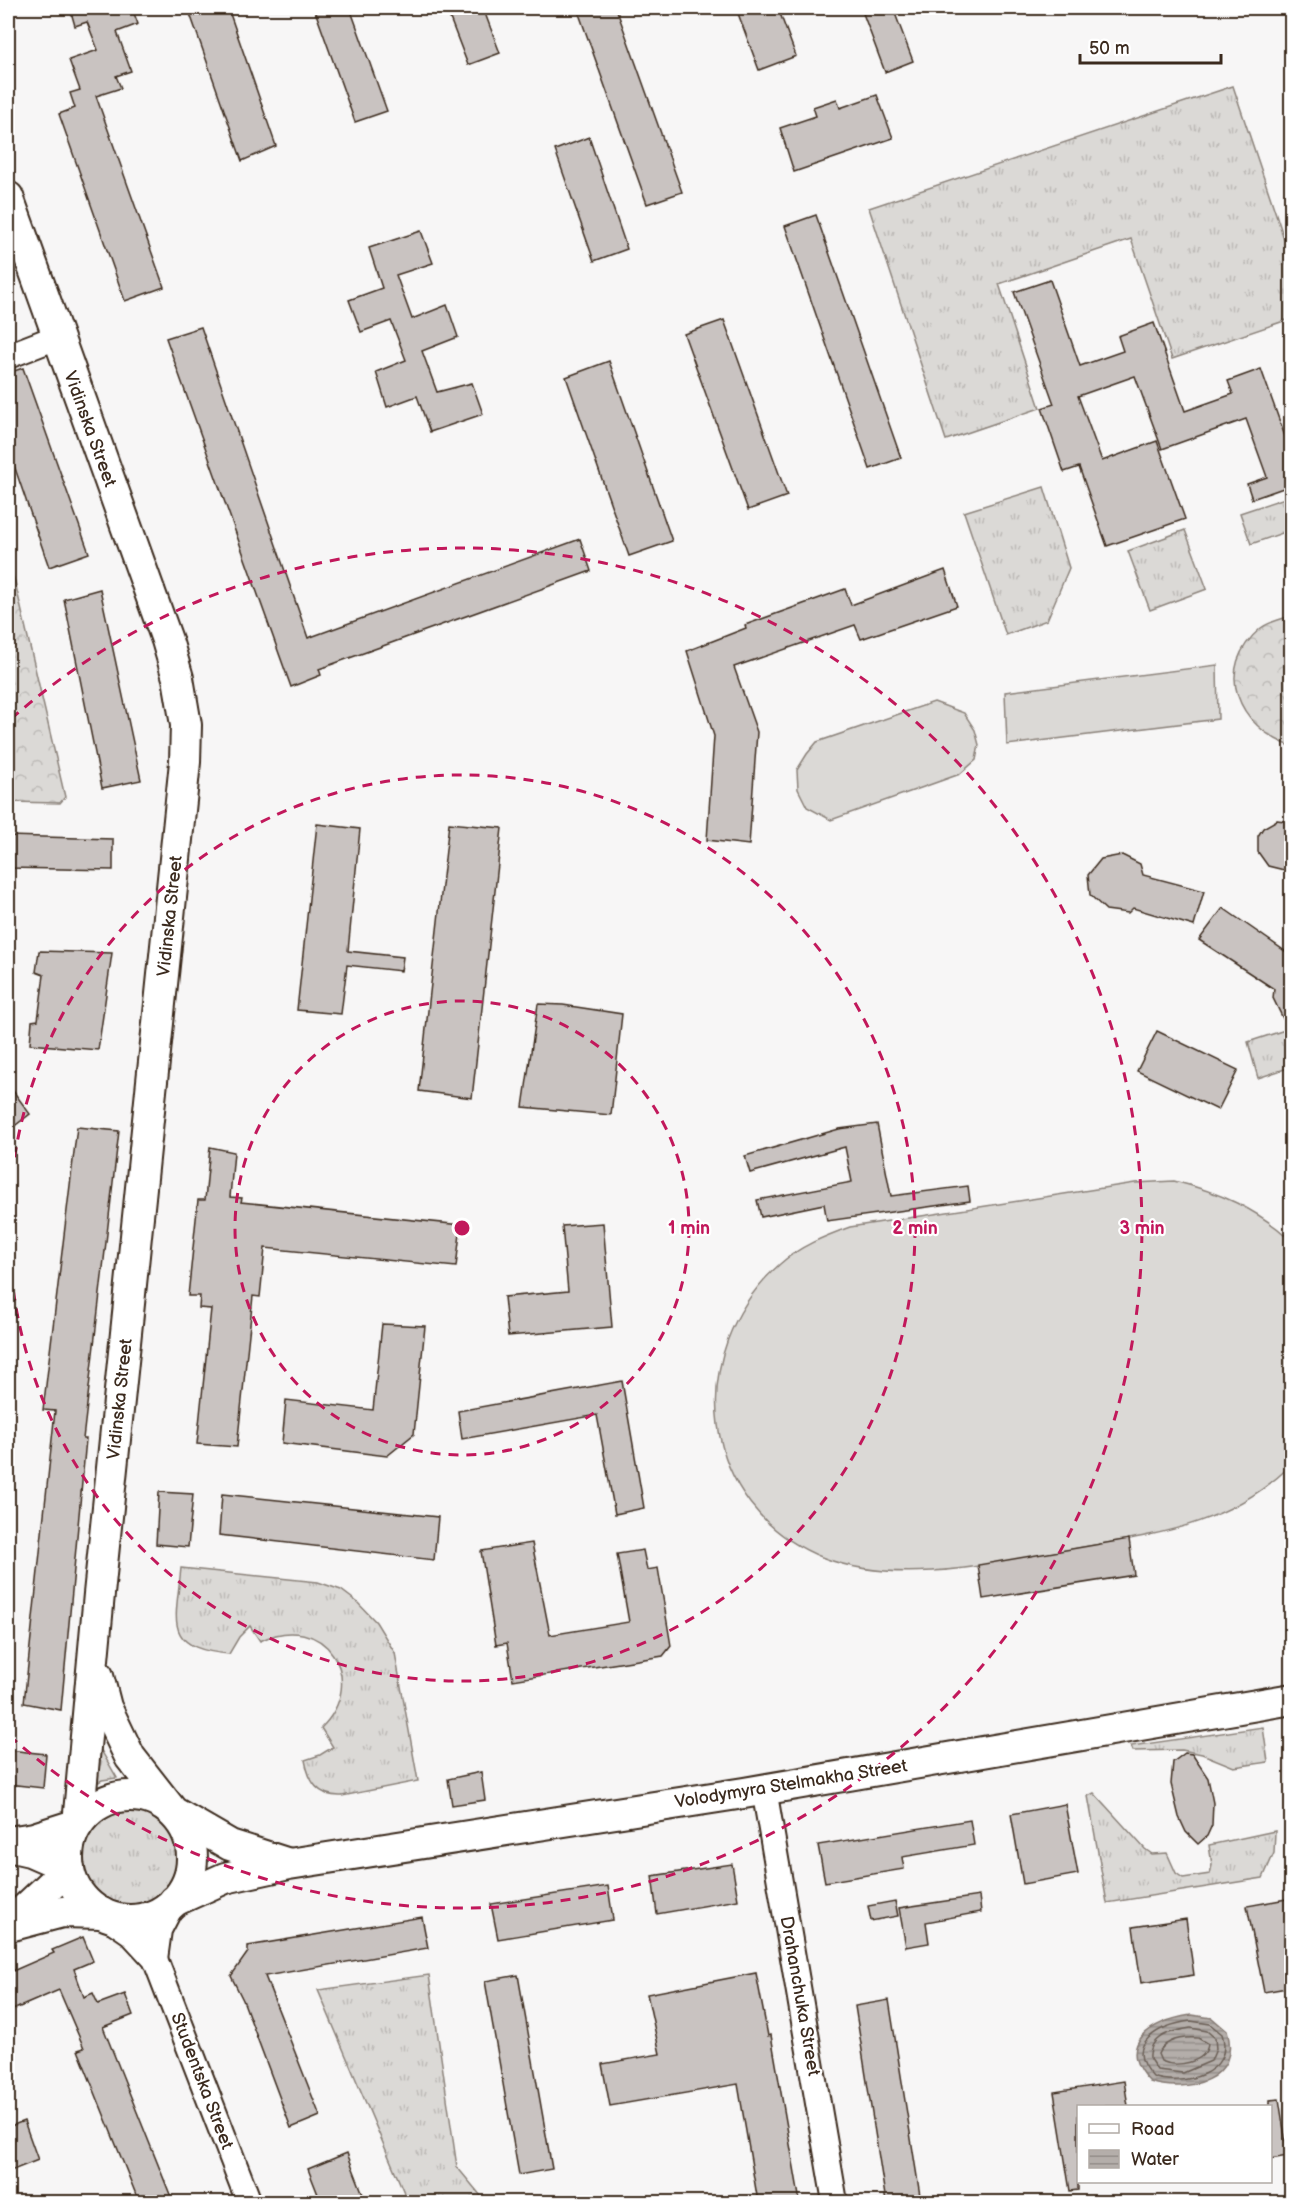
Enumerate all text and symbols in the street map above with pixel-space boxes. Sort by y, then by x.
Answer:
scale bar [1080,27,1221,65]
text: 50 m [1089,38,1130,59]
street label: Vidinska Street [59,368,121,490]
street label: Vidinska Street [153,854,187,978]
centre of rings [452,1218,472,1238]
text: 1 min [668,1218,710,1239]
text: 2 min [892,1218,938,1239]
text: 3 min [1119,1218,1165,1239]
street label: Vidinska Street [103,1337,137,1461]
street label: Volodymyra Stelmakha Street [673,1755,909,1813]
street label: Drahanchuka Street [776,1914,824,2078]
street label: Studentska Street [166,2010,238,2153]
legend [1077,2105,1272,2183]
text: Road [1131,2119,1175,2140]
text: Water [1131,2149,1179,2170]

